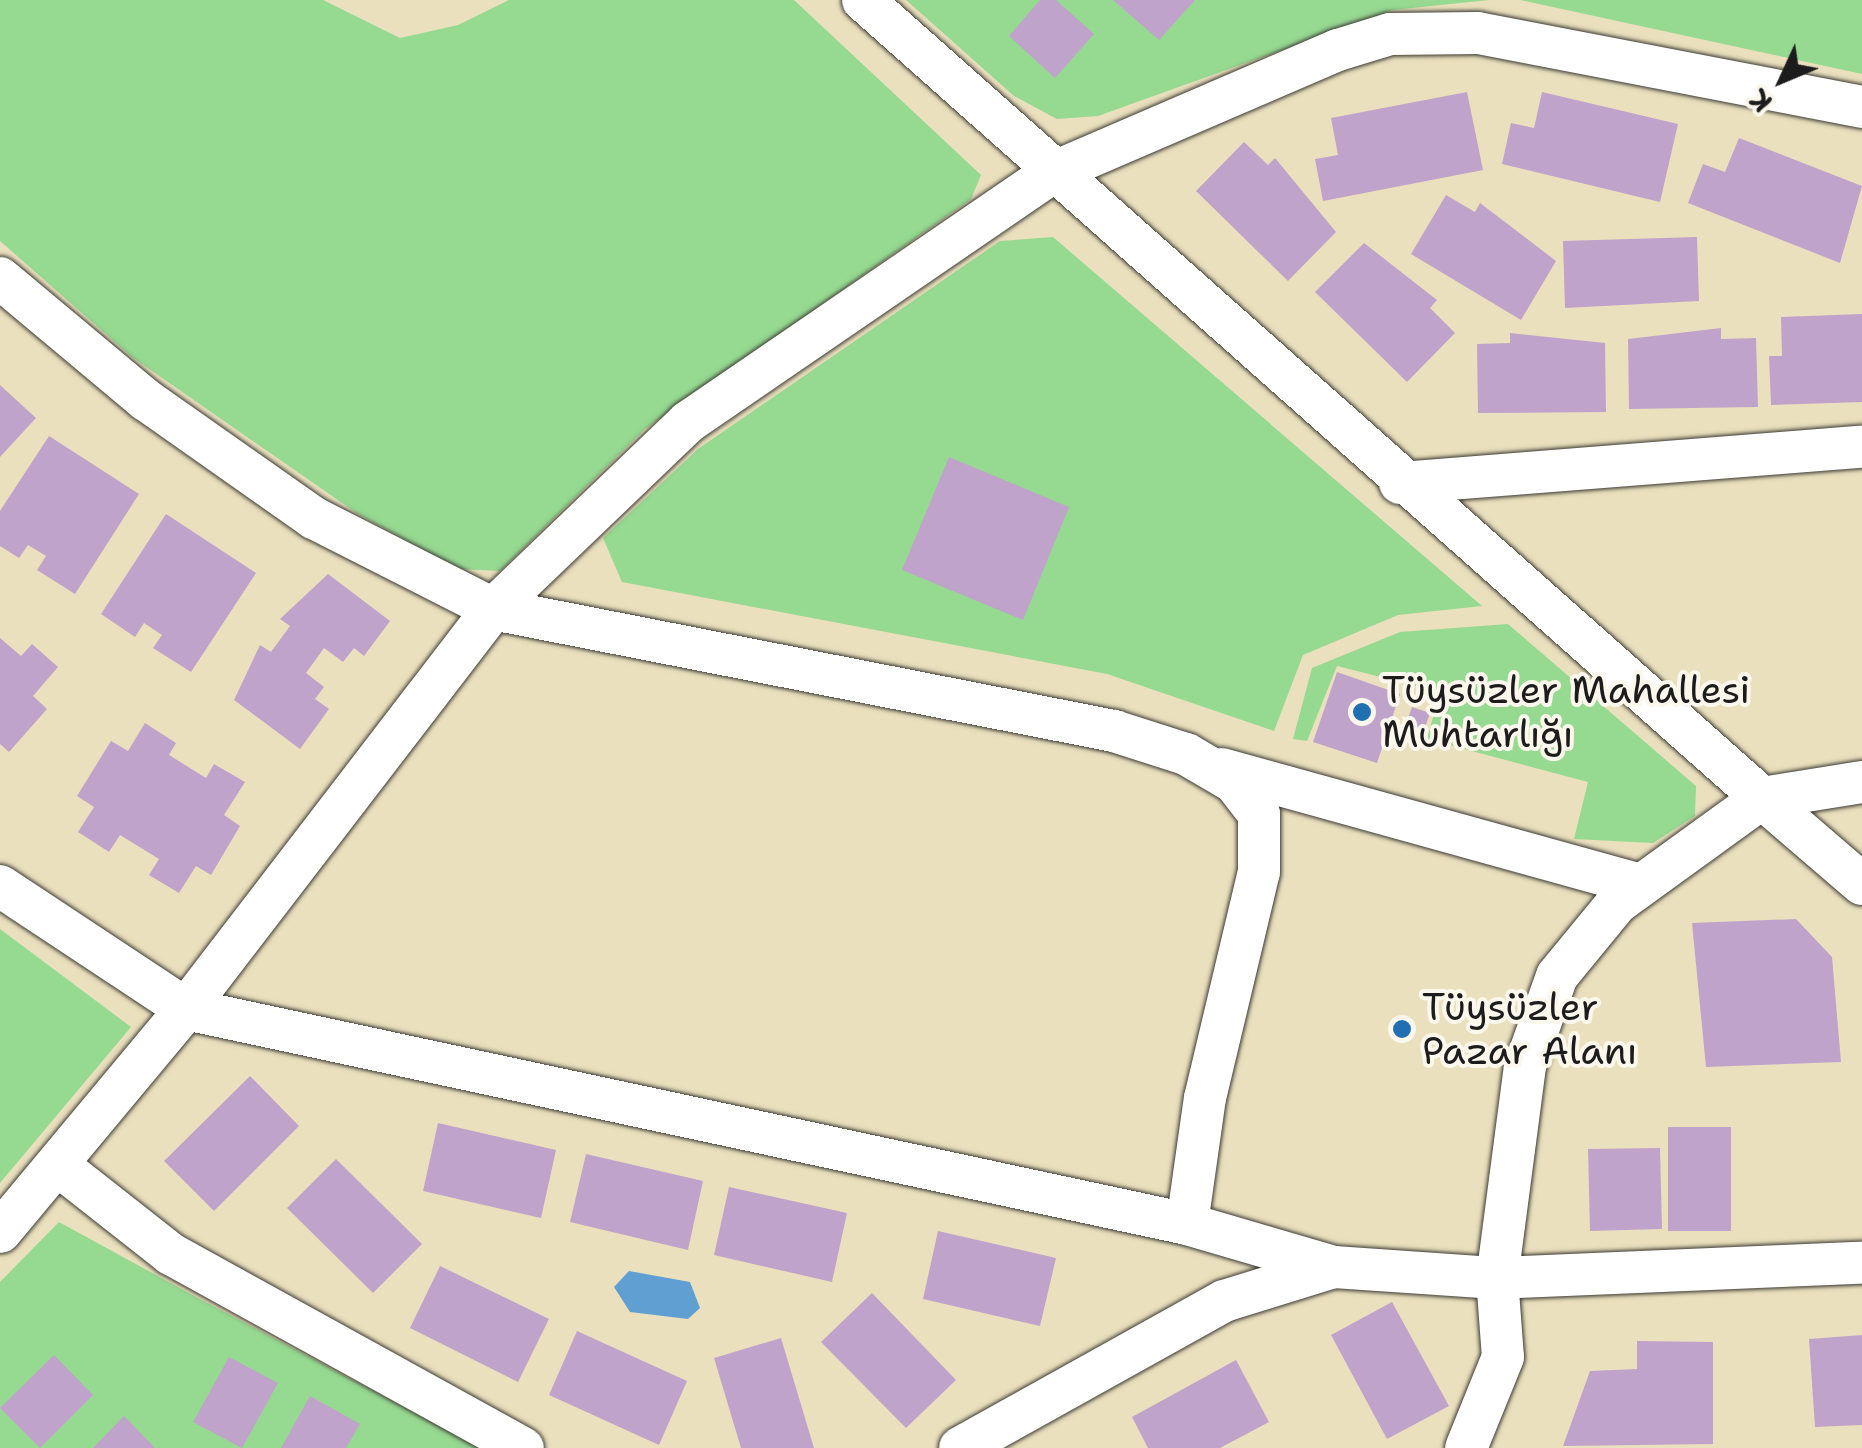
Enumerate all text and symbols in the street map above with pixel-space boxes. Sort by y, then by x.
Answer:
north arrow [1732,30,1832,130]
text: K [1740,81,1781,121]
place label: Tüysüzler Mahallesi Muhtarlığı [1382,667,1750,756]
marker: Tüysüzler Mahallesi Muhtarlığı [1351,701,1373,723]
place label: Tüysüzler Pazar Alanı [1422,984,1638,1074]
marker: Tüysüzler Pazar Alanı [1391,1018,1413,1040]

